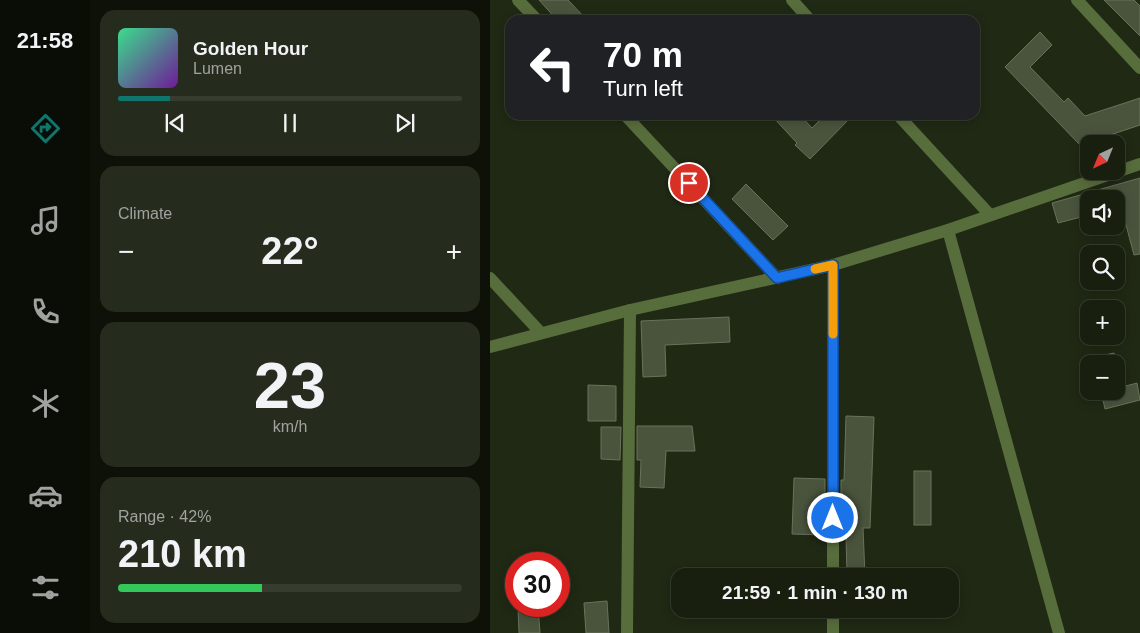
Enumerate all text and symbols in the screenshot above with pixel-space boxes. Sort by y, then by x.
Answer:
text: 21:58 [17,28,73,53]
icon: left [520,35,585,100]
text: 70 m [603,35,683,74]
text: Golden Hour [193,38,308,59]
text: Lumen [193,60,242,77]
text: Turn left [603,76,683,101]
icon: previous [161,109,189,137]
icon: pause [276,109,304,137]
icon: next [391,109,419,137]
icon: directions [28,111,63,146]
north arrow [1080,135,1125,180]
map controls [1080,135,1125,400]
pin [668,162,710,204]
icon: arrive [675,169,703,197]
button: sound [1080,190,1125,235]
icon: music [28,203,63,238]
text: Climate [118,205,172,222]
text: 22° [261,230,319,272]
text: − [118,236,134,267]
text: + [446,236,462,267]
button: search [1080,245,1125,290]
icon: phone [28,294,63,329]
button: + [1080,300,1125,345]
text: 23 [254,349,326,422]
button: − [1080,355,1125,400]
icon: climate [28,386,63,421]
text: km/h [273,418,307,435]
icon: car [28,478,63,513]
position arrow [806,491,858,543]
text: Range · 42% [118,508,211,525]
text: 210 km [118,533,247,575]
speed limit sign: 30 [505,552,570,617]
icon: filters [28,570,63,605]
text: 21:59 · 1 min · 130 m [722,582,908,603]

